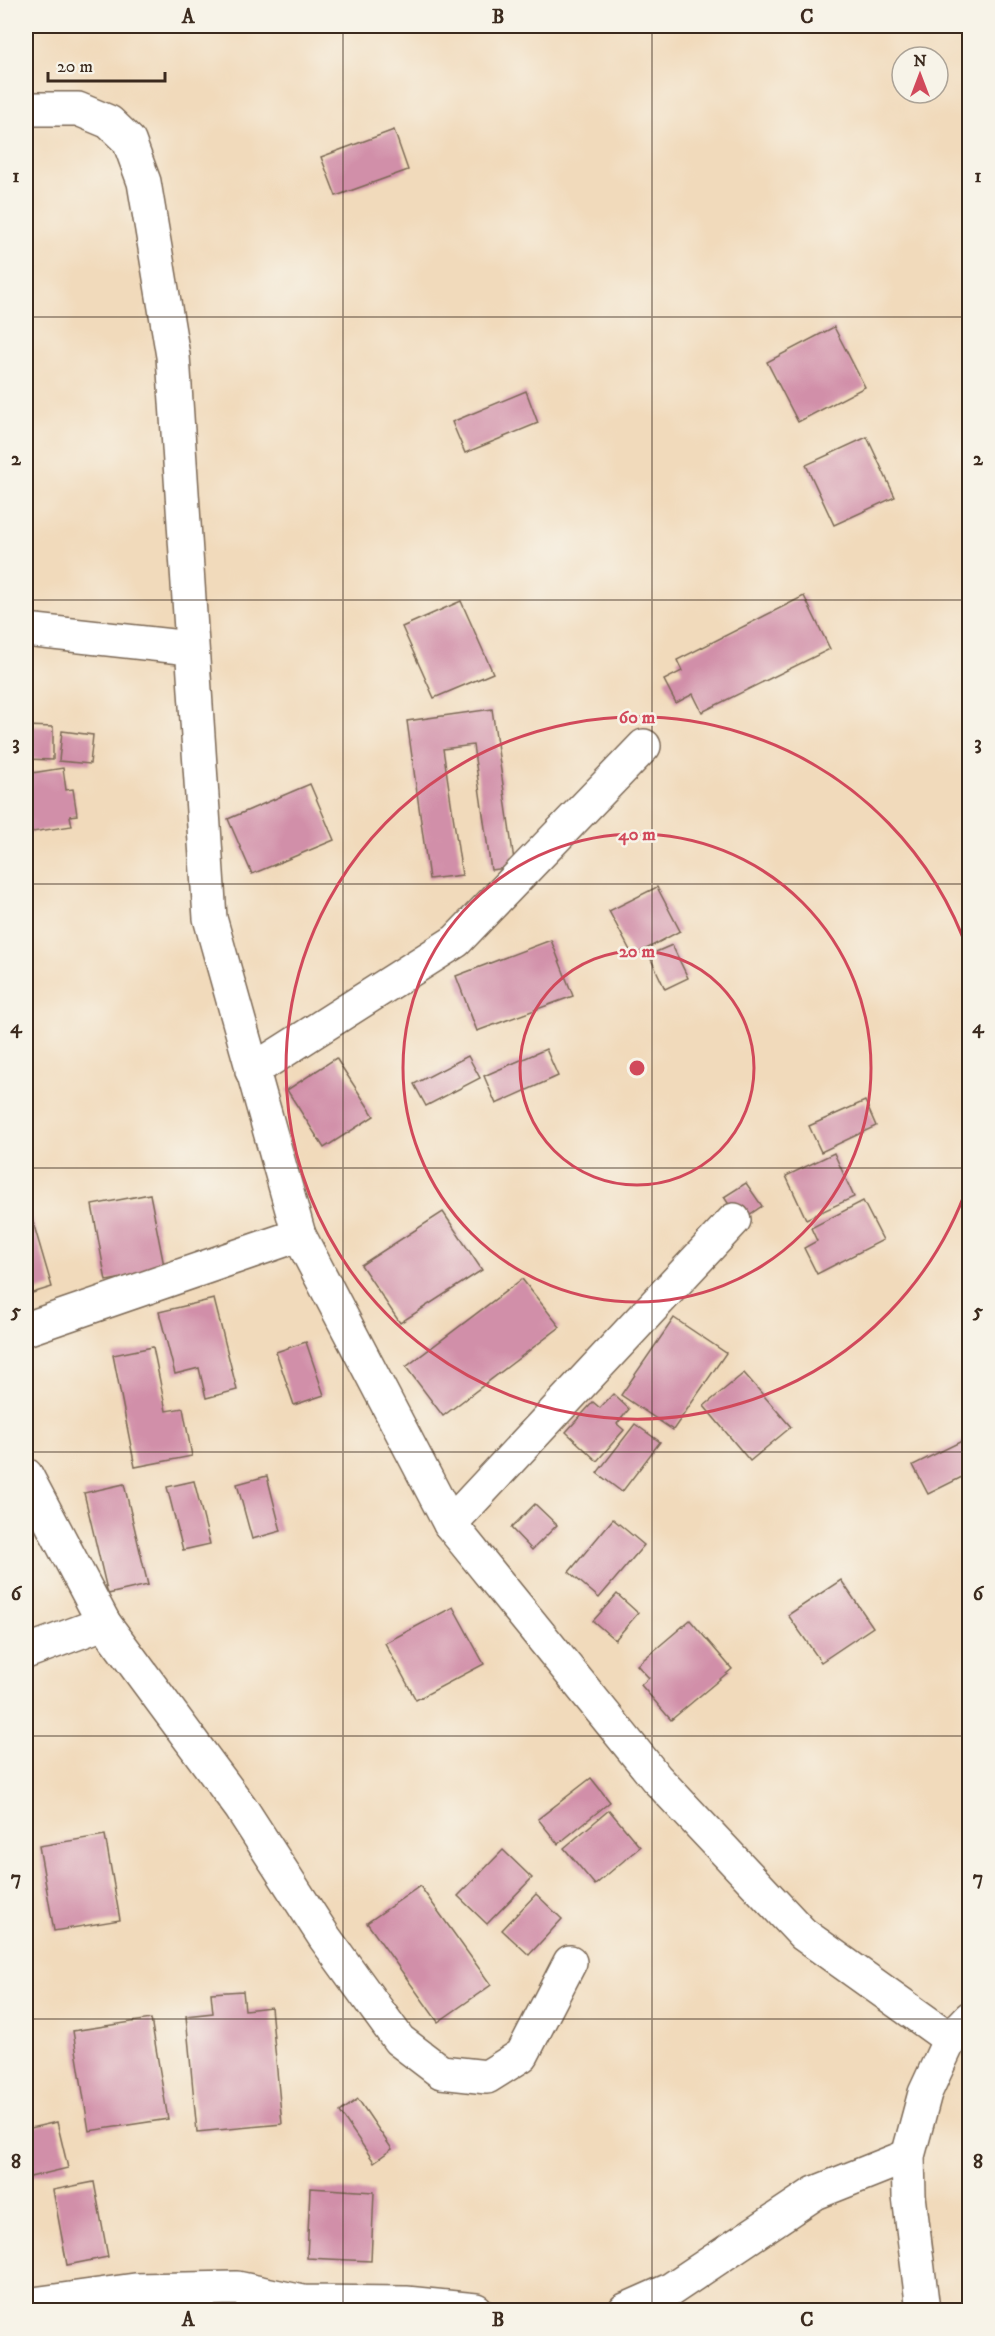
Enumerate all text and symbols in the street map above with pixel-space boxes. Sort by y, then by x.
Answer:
text: A [181,5,196,30]
text: B [492,5,504,30]
text: C [800,5,814,30]
scale bar [48,45,165,83]
north arrow [890,45,950,105]
text: N [913,51,927,71]
text: 20 m [57,56,93,78]
text: 1 [12,164,20,189]
text: 1 [974,164,982,189]
text: 2 [11,447,22,472]
text: 2 [973,447,984,472]
text: 60 m [619,707,656,729]
text: 3 [12,731,20,756]
text: 3 [974,731,982,756]
text: 40 m [617,824,656,846]
text: 20 m [619,941,655,963]
text: 4 [10,1015,23,1040]
text: 4 [972,1015,985,1040]
centre of rings [627,1058,647,1078]
text: 5 [10,1299,21,1324]
text: 5 [972,1299,983,1324]
text: 6 [11,1582,23,1607]
text: 6 [973,1582,985,1607]
text: 7 [11,1866,21,1891]
text: 7 [973,1866,983,1891]
text: 8 [11,2150,21,2175]
text: 8 [973,2150,983,2175]
text: A [181,2308,196,2333]
text: B [492,2308,504,2333]
text: C [800,2308,814,2333]

